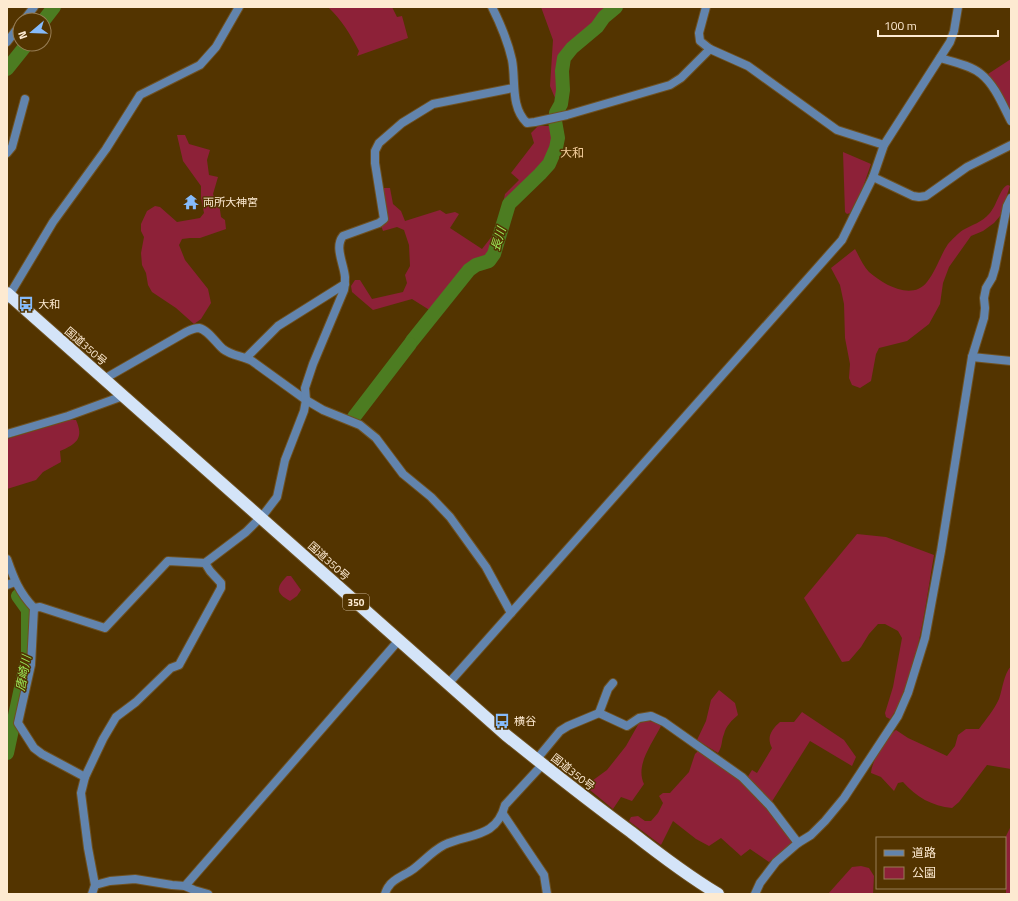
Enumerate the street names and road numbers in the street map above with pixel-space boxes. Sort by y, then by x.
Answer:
street label: 国道350号 [61,323,111,369]
street label: 国道350号 [305,538,353,584]
road number: 350 [343,594,369,610]
street label: 国道350号 [548,750,598,794]

